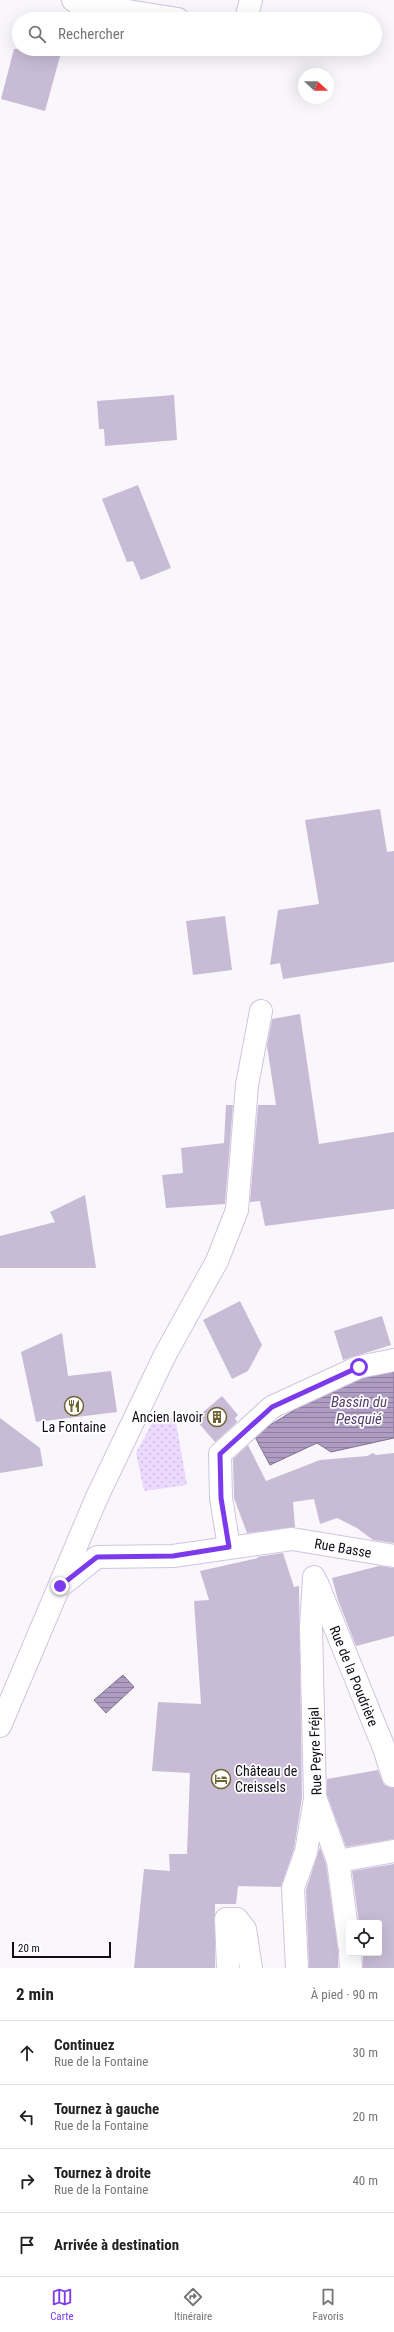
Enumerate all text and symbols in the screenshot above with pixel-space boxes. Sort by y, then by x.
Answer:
search box [12,12,382,56]
icon: search [26,23,48,45]
text: Rechercher [58,25,124,43]
north arrow [298,68,334,104]
route start [350,1358,368,1376]
water label: Bassin du Pesquié [331,1393,387,1428]
restaurant icon: La Fontaine [63,1395,85,1417]
building icon: Ancien lavoir [206,1406,228,1428]
place label: Ancien lavoir [132,1409,203,1425]
place label: La Fontaine [42,1419,107,1435]
street label: Rue Basse [313,1535,373,1561]
route end [51,1577,69,1595]
street label: Rue de la Poudrière [327,1623,382,1729]
street label: Rue Peyre Fréjal [305,1707,325,1795]
place label: Château de Creissels [235,1763,298,1795]
hotel icon: Château de Creissels [210,1768,232,1790]
map controls [346,1920,382,1956]
button: locate [346,1920,382,1956]
scale bar [12,1940,111,1959]
text: 20 m [18,1942,40,1955]
text: 2 min [16,1984,54,2004]
text: À pied · 90 m [311,1987,378,2002]
text: Continuez [54,2036,115,2054]
icon: ahead [16,2042,38,2064]
text: 30 m [352,2045,378,2060]
text: Rue de la Fontaine [54,2054,148,2069]
text: Tournez à gauche [54,2100,159,2118]
icon: left [16,2106,38,2128]
text: 20 m [352,2109,378,2124]
text: Rue de la Fontaine [54,2118,148,2133]
text: Tournez à droite [54,2164,151,2182]
icon: right [16,2170,38,2192]
text: 40 m [352,2173,378,2188]
text: Rue de la Fontaine [54,2182,148,2197]
icon: arrive [16,2234,38,2256]
text: Arrivée à destination [54,2236,179,2254]
tab: Carte [50,2286,74,2323]
tab: Itinéraire [174,2286,212,2323]
tab: Favoris [313,2286,344,2323]

